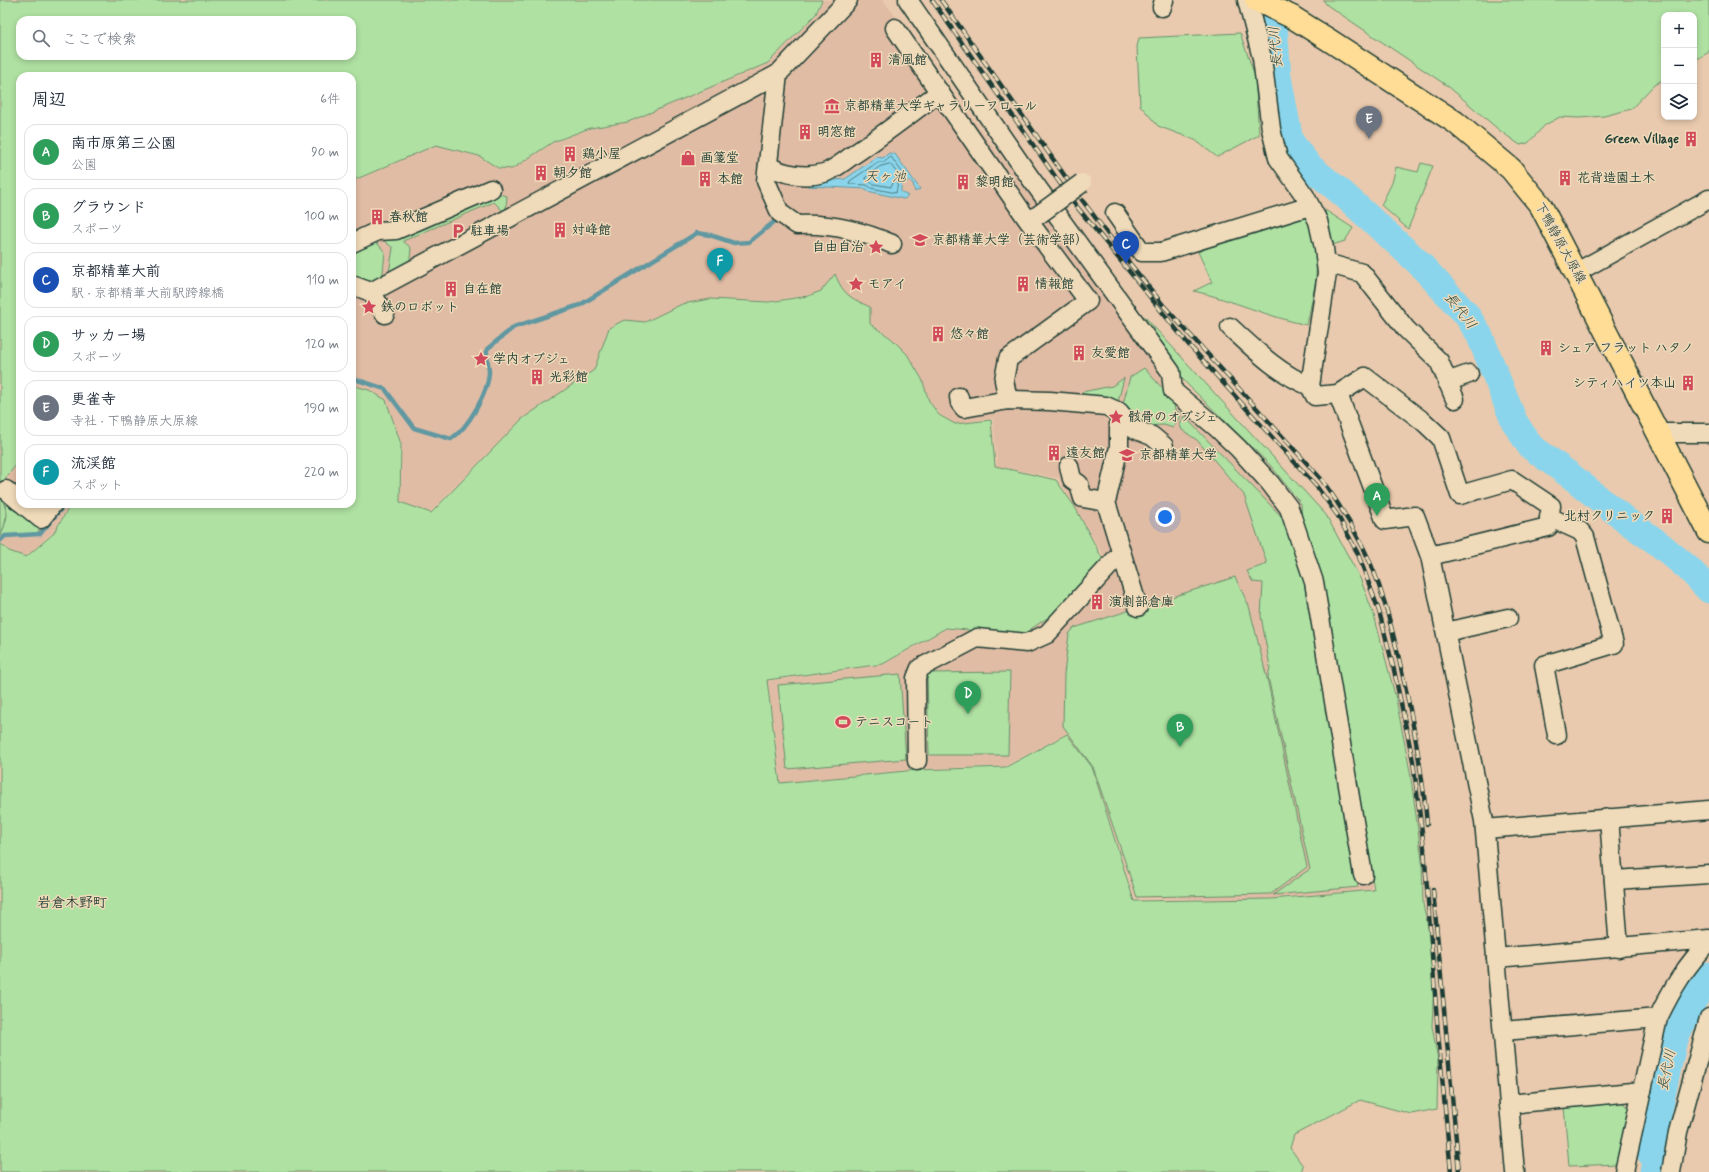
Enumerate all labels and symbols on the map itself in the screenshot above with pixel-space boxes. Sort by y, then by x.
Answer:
water label: 長代川 [1265,25,1287,69]
building icon: 清風館 [867,51,885,69]
place label: 清風館 [888,52,927,69]
museum icon: 京都精華大学ギャラリーフロール [823,97,841,115]
place label: 京都精華大学ギャラリーフロール [844,98,1037,115]
pin: E [1356,106,1382,139]
building icon: 明窓館 [796,123,814,141]
place label: 明窓館 [817,124,856,141]
building icon: Green Village [1682,130,1700,148]
place label: Green Village [1605,131,1679,149]
building icon: 鶏小屋 [561,145,579,163]
place label: 鶏小屋 [582,146,621,163]
shop icon: 画箋堂 [679,149,697,167]
place label: 画箋堂 [700,150,739,167]
building icon: 朝夕館 [532,164,550,182]
place label: 朝夕館 [553,165,592,182]
water label: 天ヶ池 [864,168,907,186]
building icon: 花背造園土木 [1556,169,1574,187]
building icon: 本館 [696,170,714,188]
place label: 花背造園土木 [1577,170,1655,187]
place label: 本館 [717,171,743,188]
building icon: 黎明館 [954,173,972,191]
place label: 黎明館 [975,174,1014,191]
street label: 下鴨静原大原線 [1531,199,1590,288]
building icon: 春秋館 [368,208,386,226]
place label: 春秋館 [389,209,428,226]
building icon: 対峰館 [551,221,569,239]
parking icon: 駐車場 [449,222,467,240]
place label: 対峰館 [572,222,611,239]
place label: 駐車場 [470,223,509,240]
school or university icon: 京都精華大学（芸術学部） [911,231,929,249]
pin: C [1113,231,1139,264]
place label: 京都精華大学（芸術学部） [932,232,1088,249]
place icon: 自由自治 [867,238,885,256]
place label: 自由自治 [812,239,864,256]
pin: F [707,248,733,281]
place icon: モアイ [847,275,865,293]
building icon: 情報館 [1014,275,1032,293]
place label: モアイ [868,276,906,293]
place label: 情報館 [1035,276,1074,293]
building icon: 自在館 [442,280,460,298]
place label: 自在館 [463,281,502,298]
water label: 長代川 [1440,289,1480,333]
place icon: 鉄のロボット [360,298,378,316]
place label: 鉄のロボット [381,299,459,316]
building icon: 悠々館 [929,325,947,343]
place label: 悠々館 [950,326,989,343]
building icon: シェア フラット ハタノ [1537,339,1555,357]
place label: シェア フラット ハタノ [1558,340,1693,357]
building icon: 友愛館 [1070,344,1088,362]
place label: 友愛館 [1091,345,1130,362]
place icon: 学内オブジェ [472,350,490,368]
place label: 学内オブジェ [493,351,570,368]
building icon: 光彩館 [528,368,546,386]
place label: 光彩館 [549,369,588,386]
building icon: シティハイツ本山 [1679,374,1697,392]
place label: シティハイツ本山 [1573,375,1676,392]
place icon: 骸骨のオブジェ [1107,408,1125,426]
place label: 骸骨のオブジェ [1128,409,1218,426]
building icon: 遠友館 [1045,444,1063,462]
place label: 遠友館 [1066,445,1105,462]
school or university icon: 京都精華大学 [1118,446,1136,464]
place label: 京都精華大学 [1139,447,1217,464]
pin: A [1364,483,1390,516]
your location [1155,507,1175,527]
building icon: 北村クリニック [1658,507,1676,525]
place label: 北村クリニック [1564,508,1655,525]
building icon: 演劇部倉庫 [1088,593,1106,611]
place label: 演劇部倉庫 [1109,594,1174,611]
pin: D [955,681,981,714]
sports icon: テニスコート [834,713,852,731]
place label: テニスコート [855,714,933,731]
pin: B [1167,714,1193,747]
district label: 岩倉木野町 [37,894,107,912]
water label: 長代川 [1654,1048,1680,1092]

